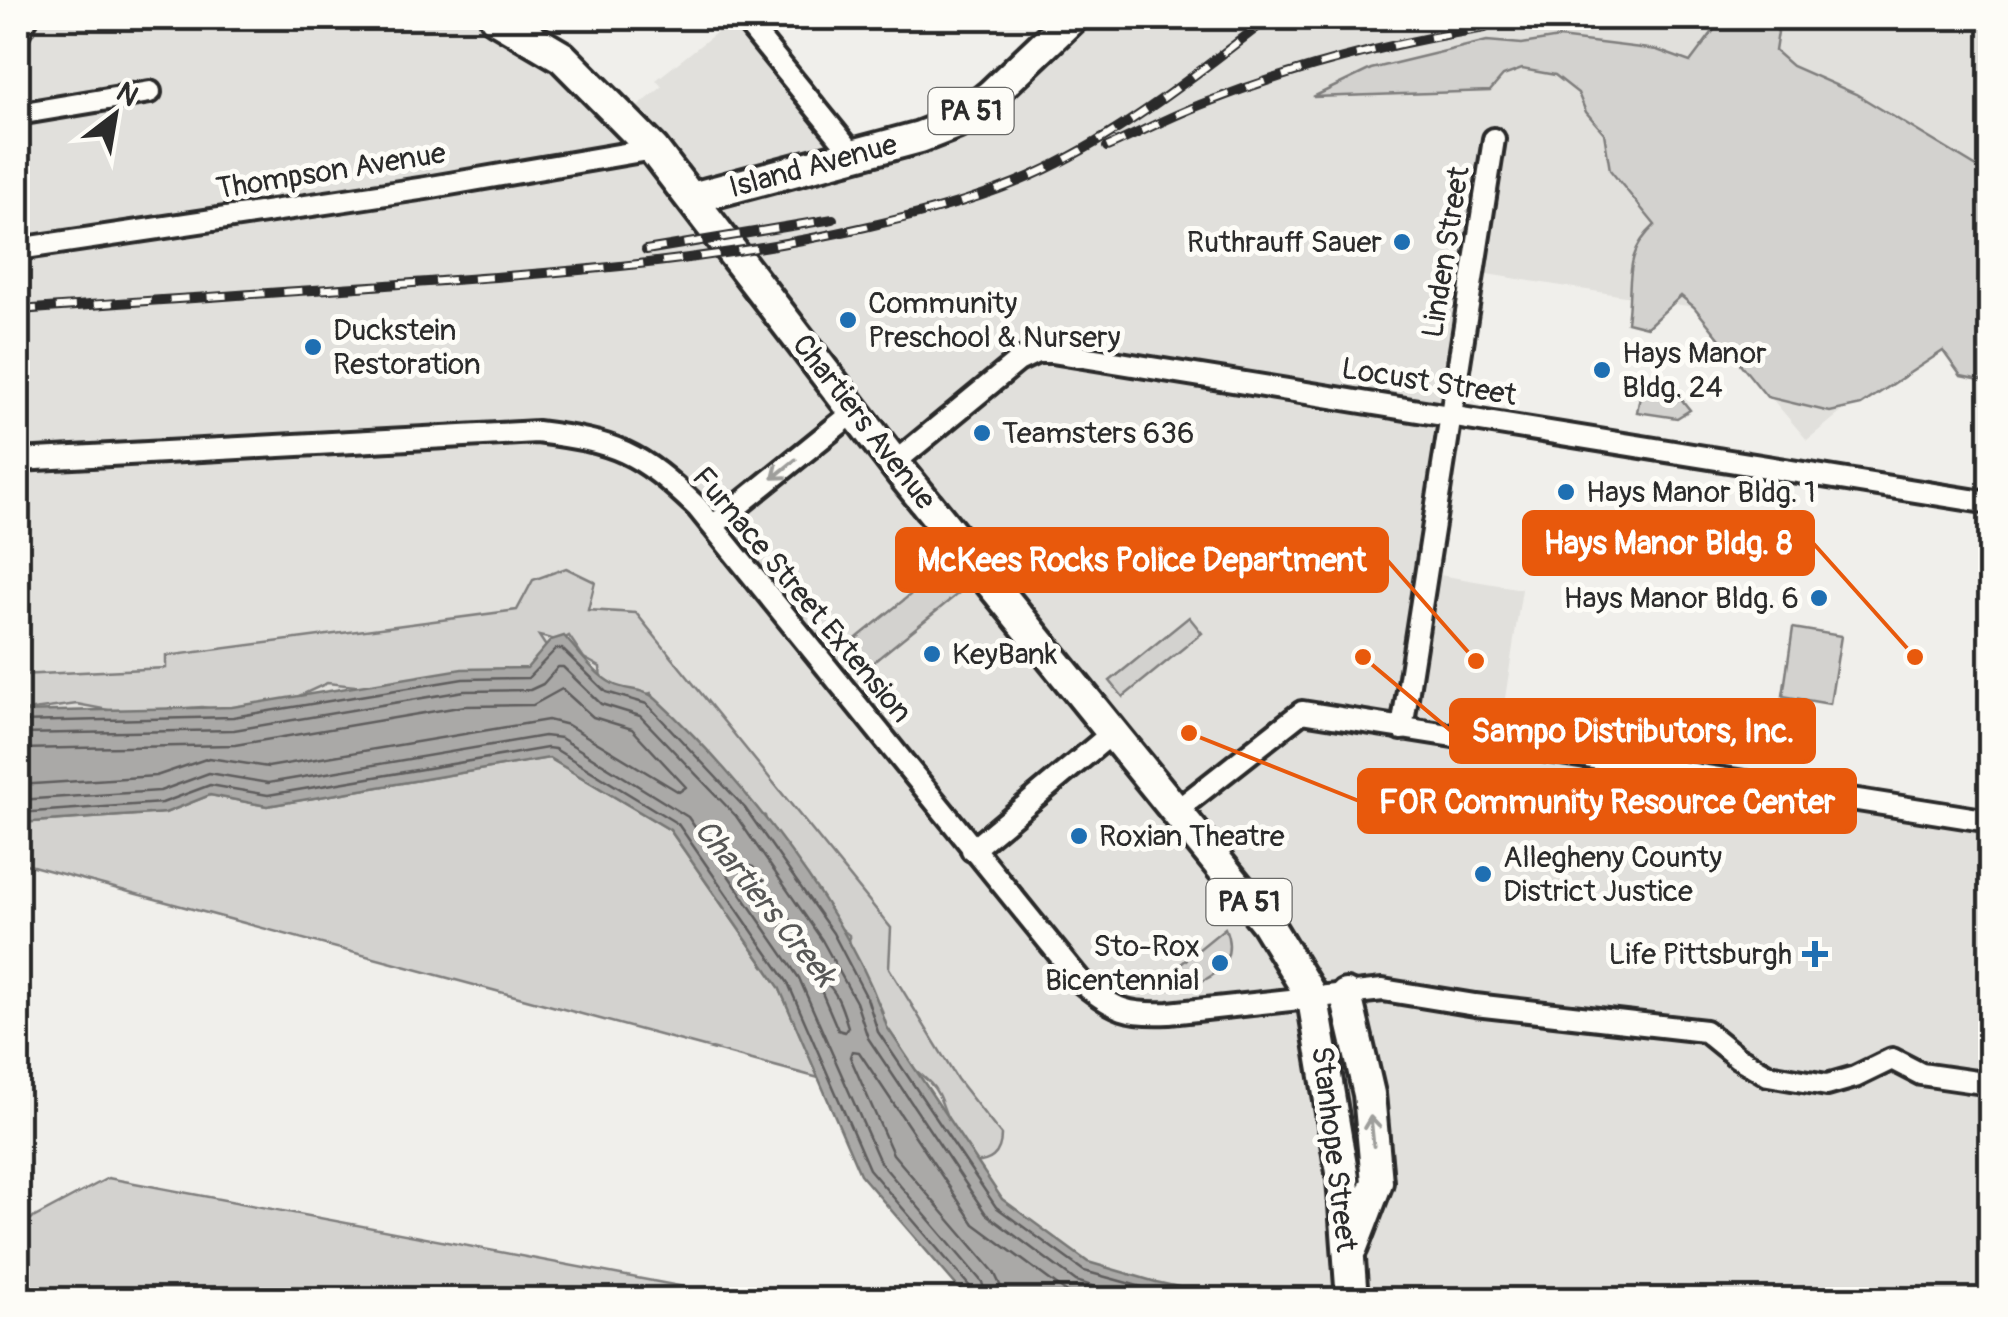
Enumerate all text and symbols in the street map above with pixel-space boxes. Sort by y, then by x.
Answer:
north arrow [65,65,165,165]
text: N [110,75,144,115]
road number: PA 51 [928,88,1014,134]
street label: Island Avenue [725,126,901,206]
street label: Thompson Avenue [214,135,448,207]
street label: Linden Street [1414,163,1478,340]
place label: Ruthrauff Sauer [1187,224,1382,261]
marker: Ruthrauff Sauer [1391,231,1413,253]
place label: Community Preschool & Nursery [868,285,1121,356]
marker: Community Preschool & Nursery [837,309,859,331]
place label: Duckstein Restoration [333,312,481,383]
street label: Chartiers Avenue [784,327,944,517]
place label: Hays Manor Bldg. 24 [1622,335,1767,406]
marker: Duckstein Restoration [302,336,324,358]
street label: Locust Street [1339,350,1520,414]
marker: Hays Manor Bldg. 24 [1591,359,1613,381]
place label: Teamsters 636 [1002,415,1194,452]
marker: Teamsters 636 [971,422,993,444]
one-way arrow [771,458,797,480]
street label: Furnace Street Extension [684,460,920,730]
place label: Hays Manor Bldg. 1 [1586,474,1816,511]
marker: Hays Manor Bldg. 1 [1555,481,1577,503]
callout: Hays Manor Bldg. 8 [1524,512,1813,574]
text: Hays Manor Bldg. 8 [1544,524,1792,564]
callout: McKees Rocks Police Department [897,529,1387,591]
text: McKees Rocks Police Department [917,541,1368,581]
place label: Hays Manor Bldg. 6 [1564,580,1799,617]
marker: Hays Manor Bldg. 6 [1808,587,1830,609]
place label: KeyBank [952,636,1058,673]
marker: KeyBank [921,643,943,665]
callout: Sampo Distributors, Inc. [1451,700,1814,762]
text: Sampo Distributors, Inc. [1472,712,1794,752]
callout: FOR Community Resource Center [1359,770,1855,832]
text: FOR Community Resource Center [1379,783,1836,823]
water label: Chartiers Creek [685,811,846,997]
place label: Roxian Theatre [1099,818,1285,855]
marker: Roxian Theatre [1068,825,1090,847]
place label: Allegheny County District Justice [1503,839,1722,910]
marker: Allegheny County District Justice [1472,863,1494,885]
road number: PA 51 [1206,879,1292,925]
place label: Sto-Rox Bicentennial [1045,928,1200,999]
place label: Life Pittsburgh [1609,936,1792,973]
marker: Life Pittsburgh [1802,941,1828,967]
marker: Sto-Rox Bicentennial [1209,952,1231,974]
street label: Stanhope Street [1303,1044,1365,1255]
one-way arrow [1363,1115,1382,1147]

